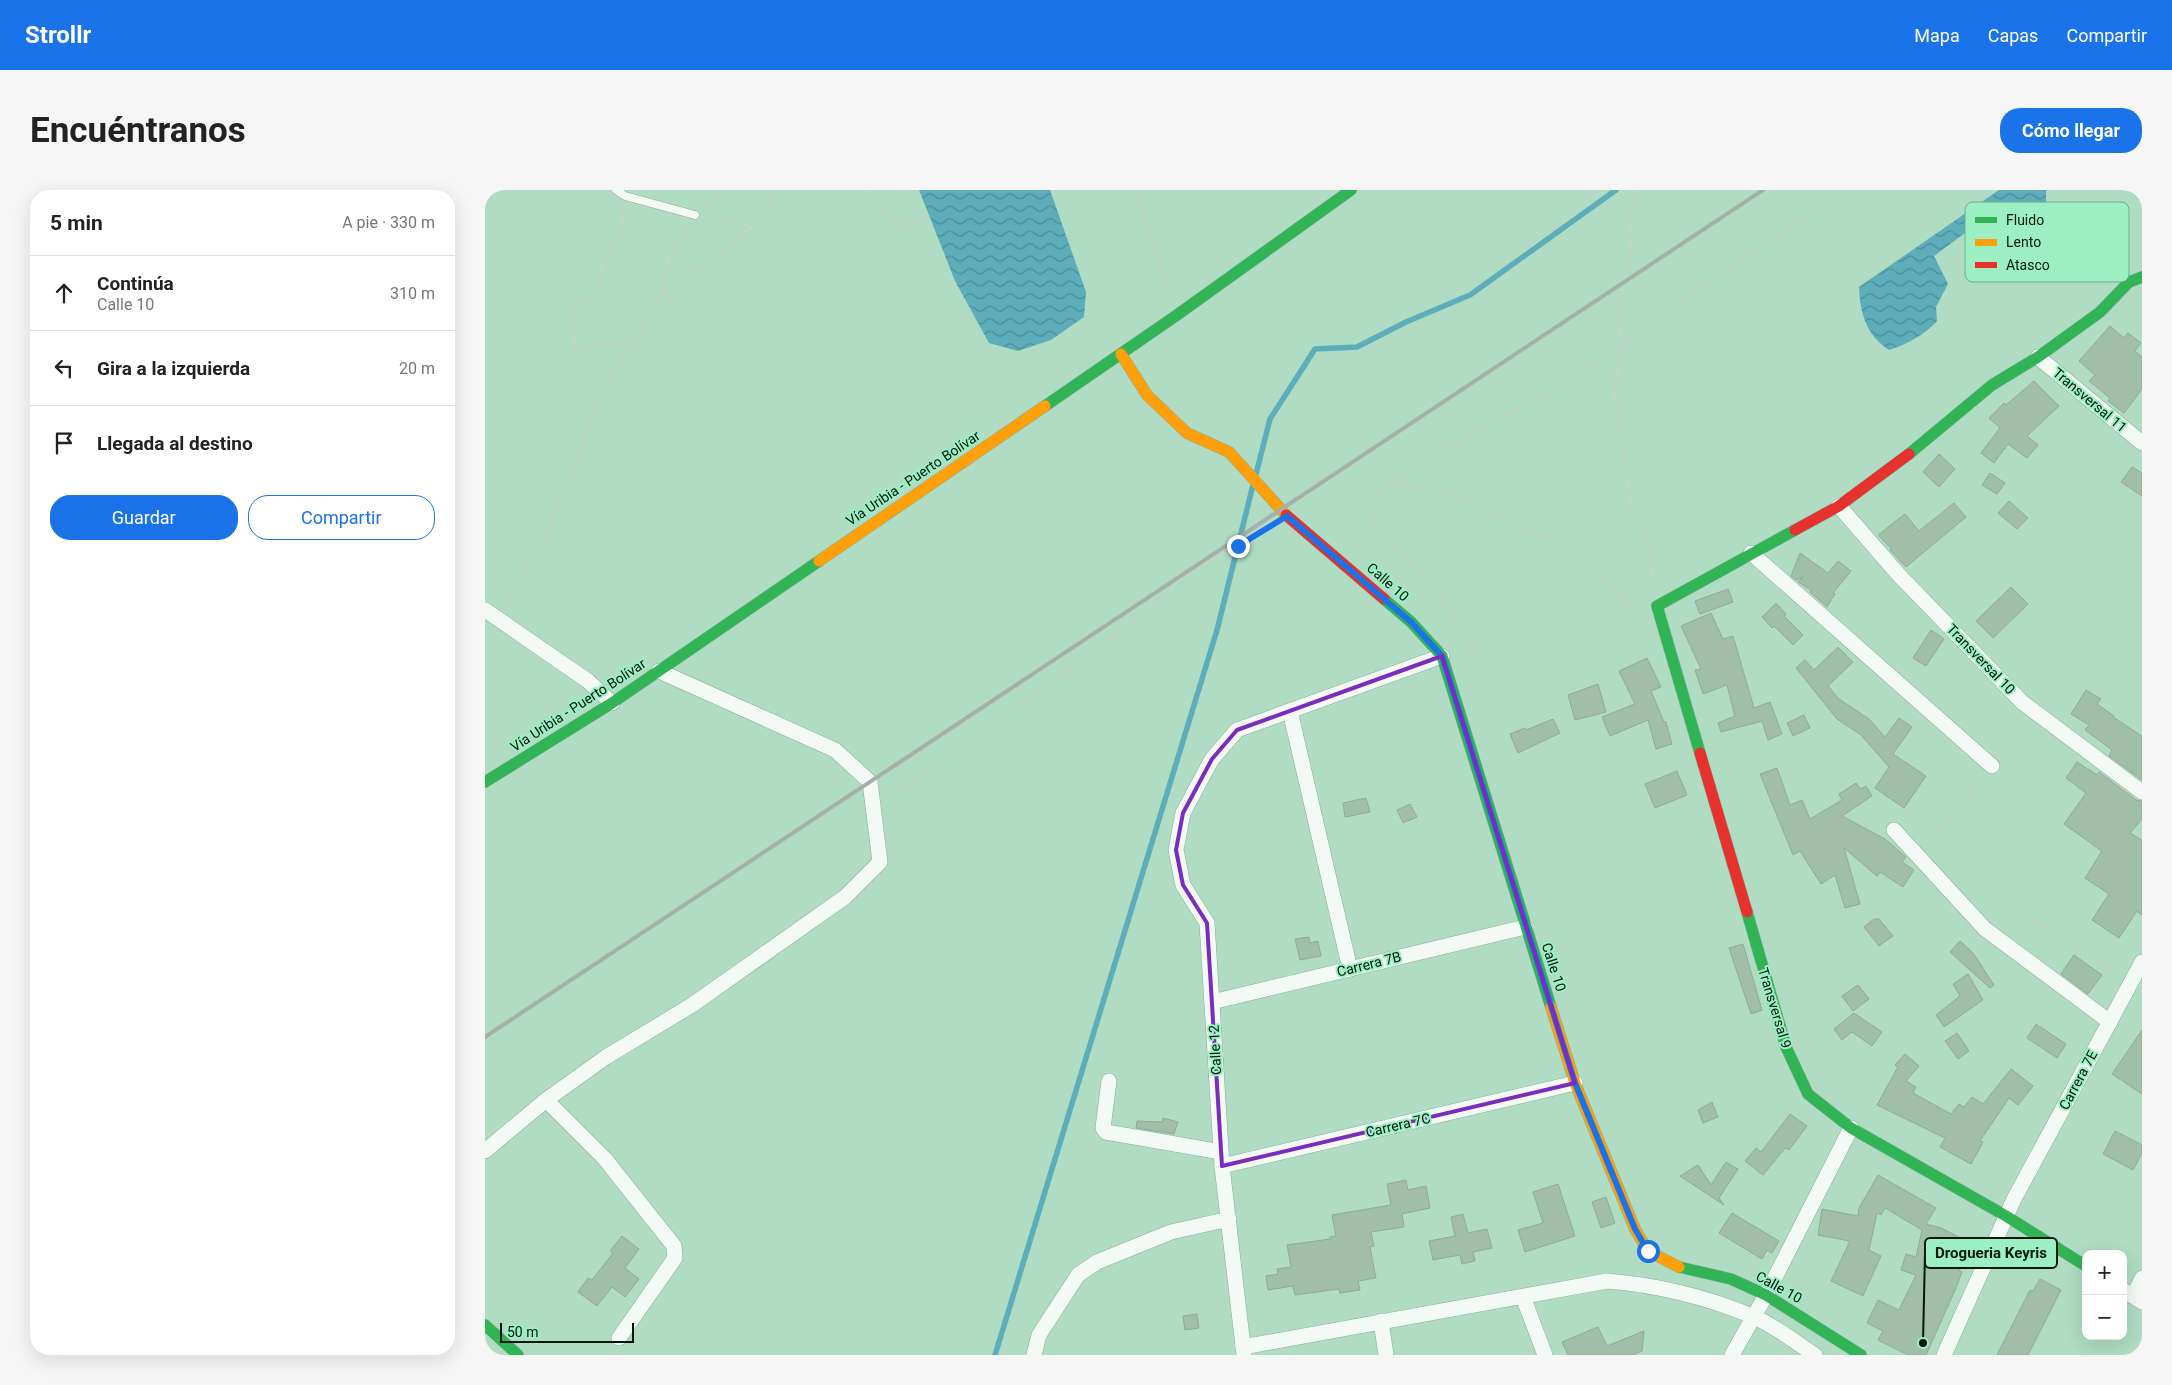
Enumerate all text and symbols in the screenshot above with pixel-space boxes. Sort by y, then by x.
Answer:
text: Strollr [25,21,91,49]
text: Mapa [1914,25,1960,46]
text: Capas [1988,25,2038,46]
text: Compartir [2066,25,2147,46]
button: Cómo llegar [2000,108,2142,153]
text: Encuéntranos [30,110,246,151]
legend [1965,202,2129,282]
text: 5 min [50,211,103,235]
text: Fluido [2006,212,2044,228]
text: A pie · 330 m [342,213,435,232]
text: Lento [2006,234,2041,250]
text: Atasco [2006,257,2050,273]
text: Continúa [97,272,174,295]
icon: ahead [50,279,78,307]
text: 310 m [390,284,435,303]
text: Calle 10 [97,295,154,314]
icon: left [50,354,78,382]
text: Gira a la izquierda [97,357,250,380]
text: 20 m [399,359,435,378]
street label: Transversal 11 [2050,365,2130,435]
street label: Vía Uribia - Puerto Bolívar [843,427,983,529]
icon: arrive [50,429,78,457]
text: Llegada al destino [97,432,253,455]
button: Guardar [50,495,238,540]
button: Compartir [248,495,435,540]
route end [1227,535,1250,558]
street label: Calle 10 [1364,560,1412,605]
street label: Transversal 10 [1944,621,2019,697]
street label: Vía Uribia - Puerto Bolívar [507,655,649,755]
street label: Calle 10 [1539,941,1569,993]
street label: Carrera 7B [1335,948,1403,980]
street label: Transversal 9 [1755,966,1795,1050]
street label: Calle 12 [1206,1024,1224,1075]
street label: Carrera 7E [2056,1048,2100,1112]
street label: Carrera 7C [1364,1110,1432,1140]
callout: Drogueria Keyris [1925,1238,2057,1268]
route start [1637,1240,1660,1263]
text: Drogueria Keyris [1935,1244,2047,1262]
map controls [2082,1250,2127,1340]
button: + [2082,1250,2127,1295]
street label: Calle 10 [1753,1268,1805,1306]
button: − [2082,1295,2127,1340]
scale bar [500,1320,634,1343]
text: 50 m [507,1324,539,1340]

